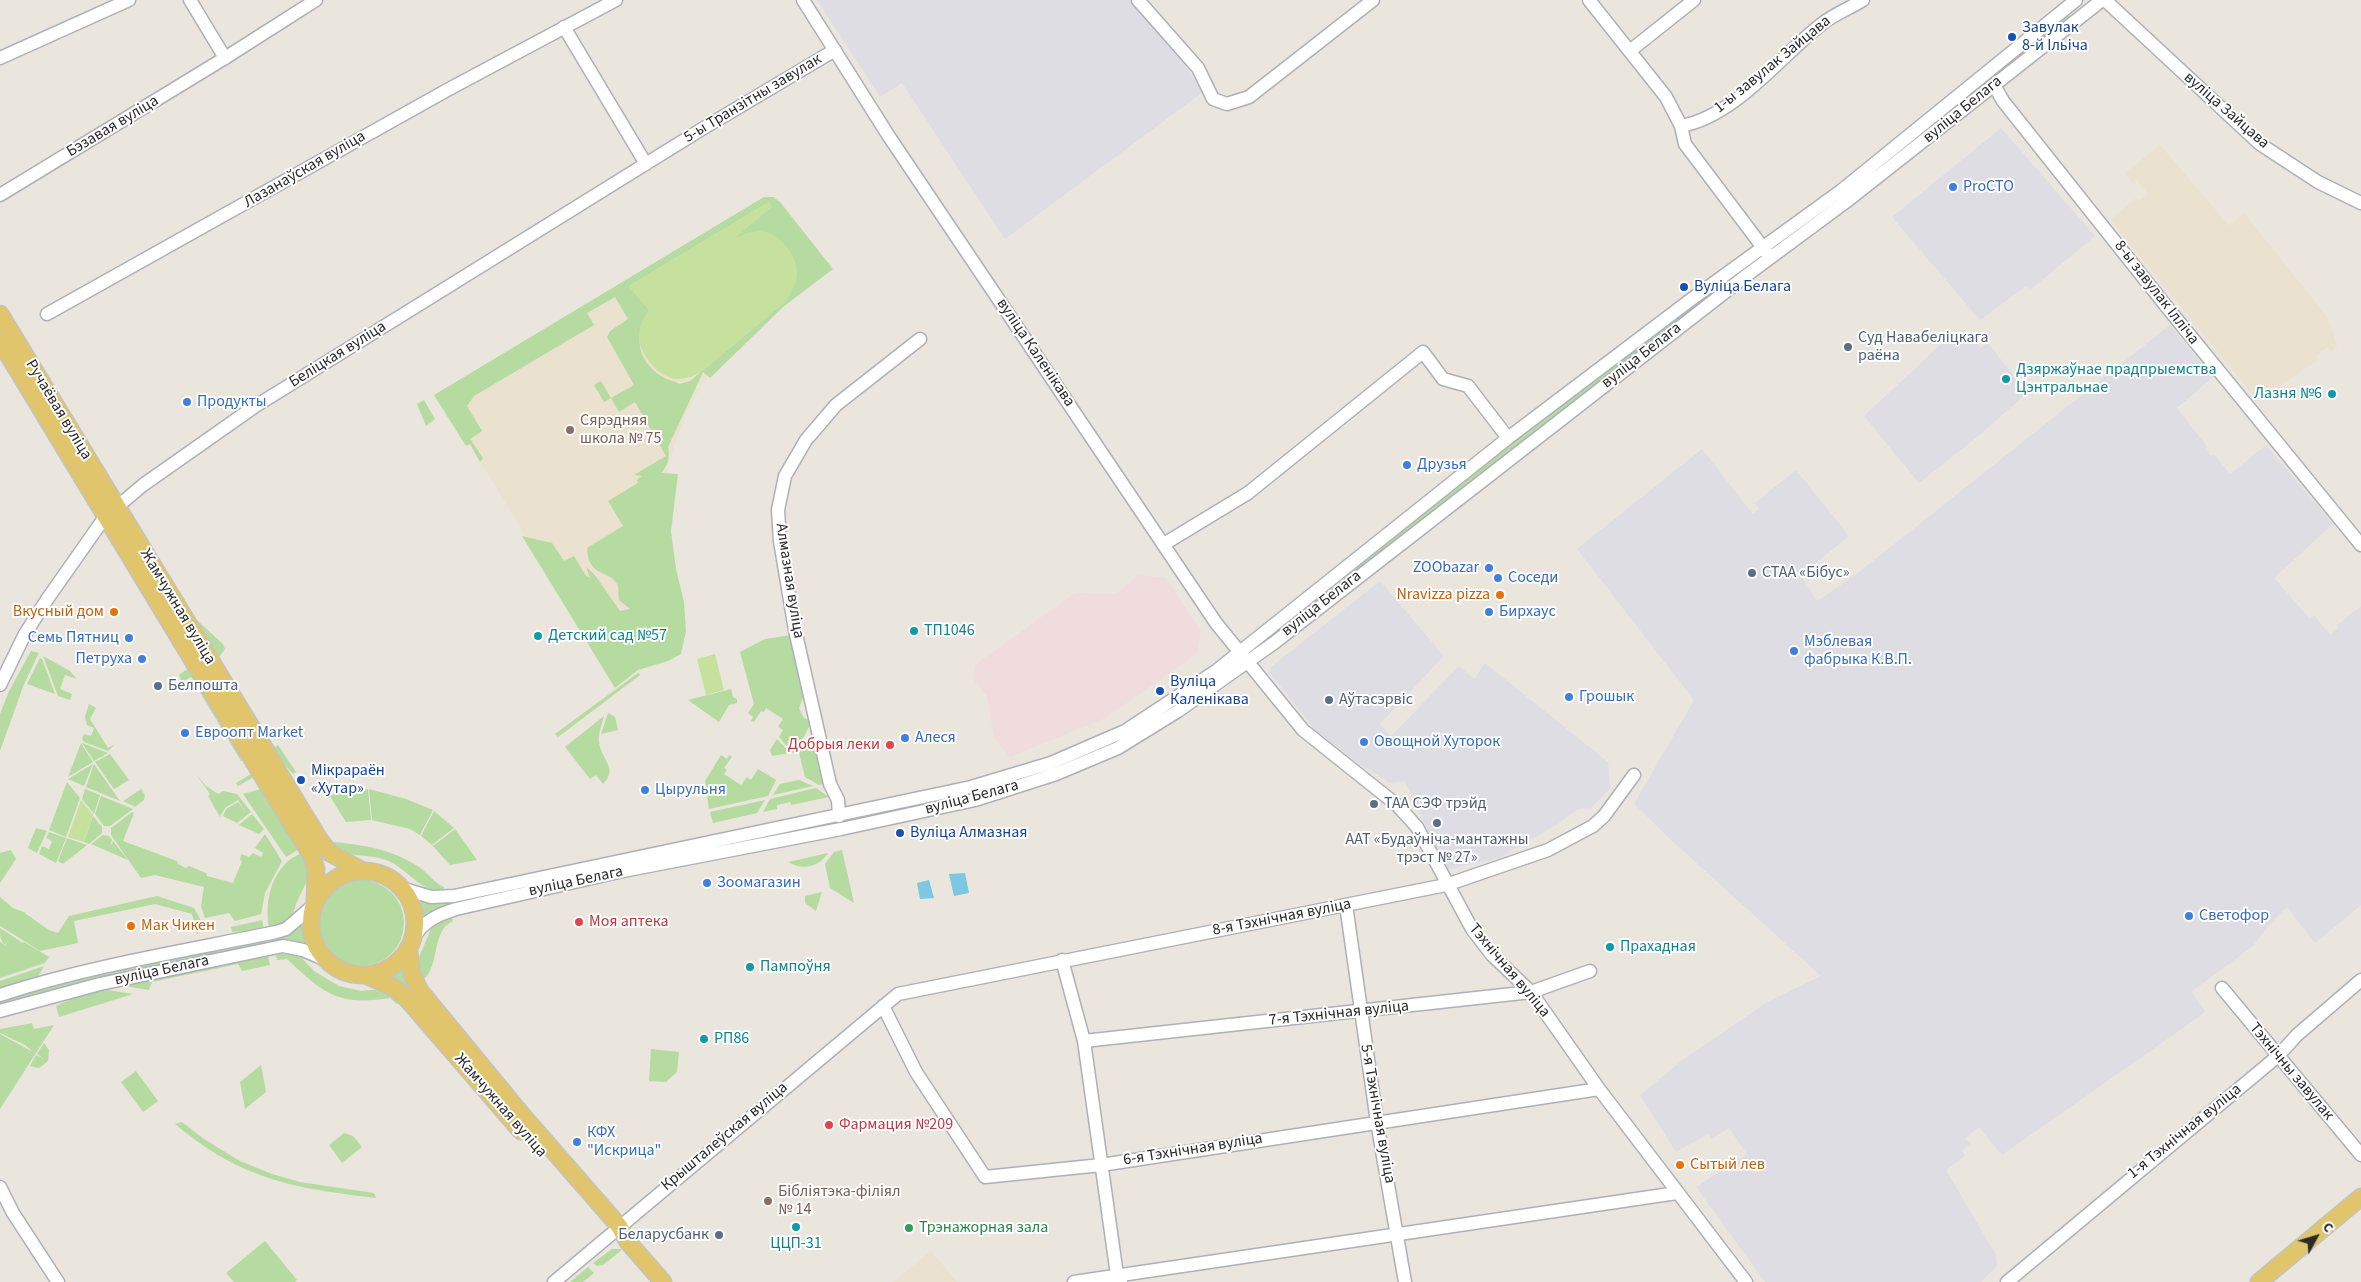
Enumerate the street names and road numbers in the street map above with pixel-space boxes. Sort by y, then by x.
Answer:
street label: 1-ы завулак Зайцава [1711,12,1835,118]
street label: 5-ы Транзітны завулак [681,50,825,148]
street label: вуліца Зайцава [2179,69,2273,153]
street label: вуліца Белага [1920,72,2006,148]
street label: Бэзавая вуліца [63,92,163,162]
street label: Лазанаўская вуліца [241,127,369,213]
street label: 8-ы завулак Ілліча [2109,237,2203,349]
street label: вуліца Каленікава [992,295,1078,411]
street label: Беліцкая вуліца [286,318,390,392]
street label: вуліца Белага [1598,319,1686,393]
street label: Ручаёвая вуліца [21,357,95,463]
street label: Алмазная вуліца [770,522,808,640]
street label: Жамчужная вуліца [135,546,219,668]
street label: вуліца Белага [1278,567,1366,641]
street label: вуліца Белага [923,776,1021,820]
street label: вуліца Белага [527,863,625,901]
street label: 8-я Тэхнічная вуліца [1211,895,1353,941]
street label: Тэхнічная вуліца [1464,920,1554,1022]
street label: вуліца Белага [113,952,211,990]
street label: 7-я Тэхнічная вуліца [1268,997,1410,1031]
street label: Тэхнічны завулак [2245,1019,2337,1125]
street label: 5-я Тэхнічная вуліца [1355,1043,1399,1185]
street label: Жамчужная вуліца [450,1050,550,1162]
street label: Крышталеўская вуліца [658,1078,792,1196]
street label: 1-я Тэхнічная вуліца [2124,1080,2246,1184]
street label: 6-я Тэхнічная вуліца [1122,1130,1264,1170]

